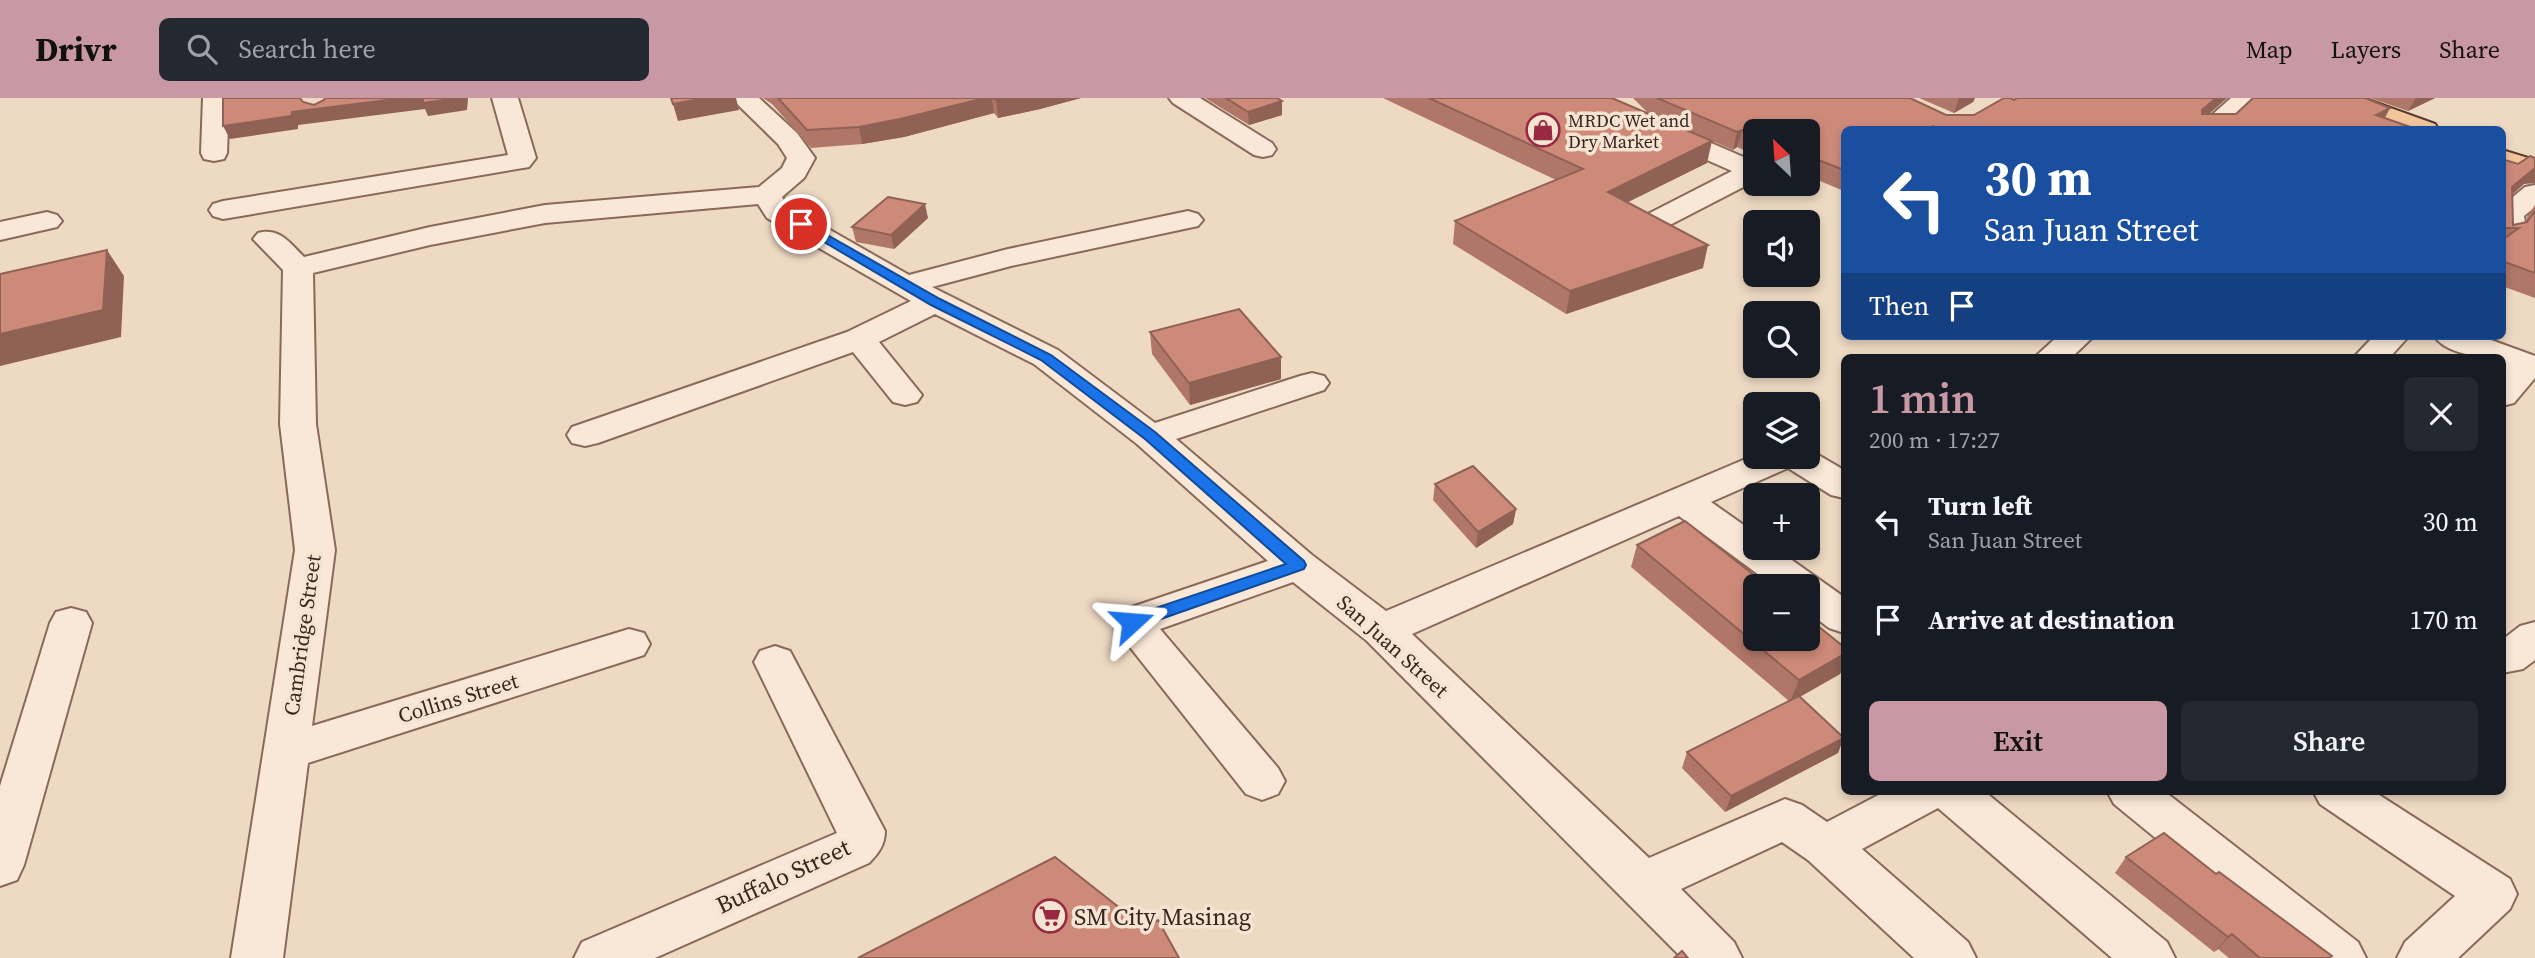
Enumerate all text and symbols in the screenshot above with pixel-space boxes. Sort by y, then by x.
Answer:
search box [159,18,649,81]
text: Drivr [35,27,117,72]
icon: search [183,30,221,68]
text: Search here [239,31,376,67]
text: Map [2246,33,2293,66]
text: Layers [2331,33,2401,66]
text: Share [2439,33,2500,66]
place label: MRDC Wet and Dry Market [1568,108,1689,154]
shop icon: MRDC Wet and Dry Market [1524,111,1562,149]
north arrow [1743,119,1820,196]
map controls [1743,119,1820,651]
text: 30 m [1984,144,2092,211]
icon: left [1869,154,1960,245]
pin [771,194,831,254]
icon: arrive [782,205,820,243]
text: San Juan Street [1984,208,2199,252]
button: sound [1743,210,1820,287]
icon: arrive [1943,287,1981,325]
text: Then [1869,288,1929,324]
button: search [1743,301,1820,378]
text: 1 min [1869,369,1977,427]
button: close [2404,377,2478,451]
button: layers [1743,392,1820,469]
text: 200 m · 17:27 [1869,424,2000,456]
button: + [1743,483,1820,560]
text: Turn left [1928,488,2032,524]
icon: left [1869,503,1907,541]
text: 30 m [2423,504,2478,540]
text: San Juan Street [1928,524,2082,556]
street label: Cambridge Street [276,552,328,717]
button: − [1743,574,1820,651]
position arrow [1095,585,1169,659]
street label: San Juan Street [1331,588,1455,704]
icon: arrive [1869,601,1907,639]
text: Arrive at destination [1928,602,2175,638]
text: 170 m [2410,602,2478,638]
street label: Collins Street [394,666,522,730]
button: Exit [1869,701,2167,781]
button: Share [2181,701,2478,781]
street label: Buffalo Street [711,830,856,922]
supermarket icon: SM City Masinag [1031,897,1069,935]
place label: SM City Masinag [1074,900,1251,933]

